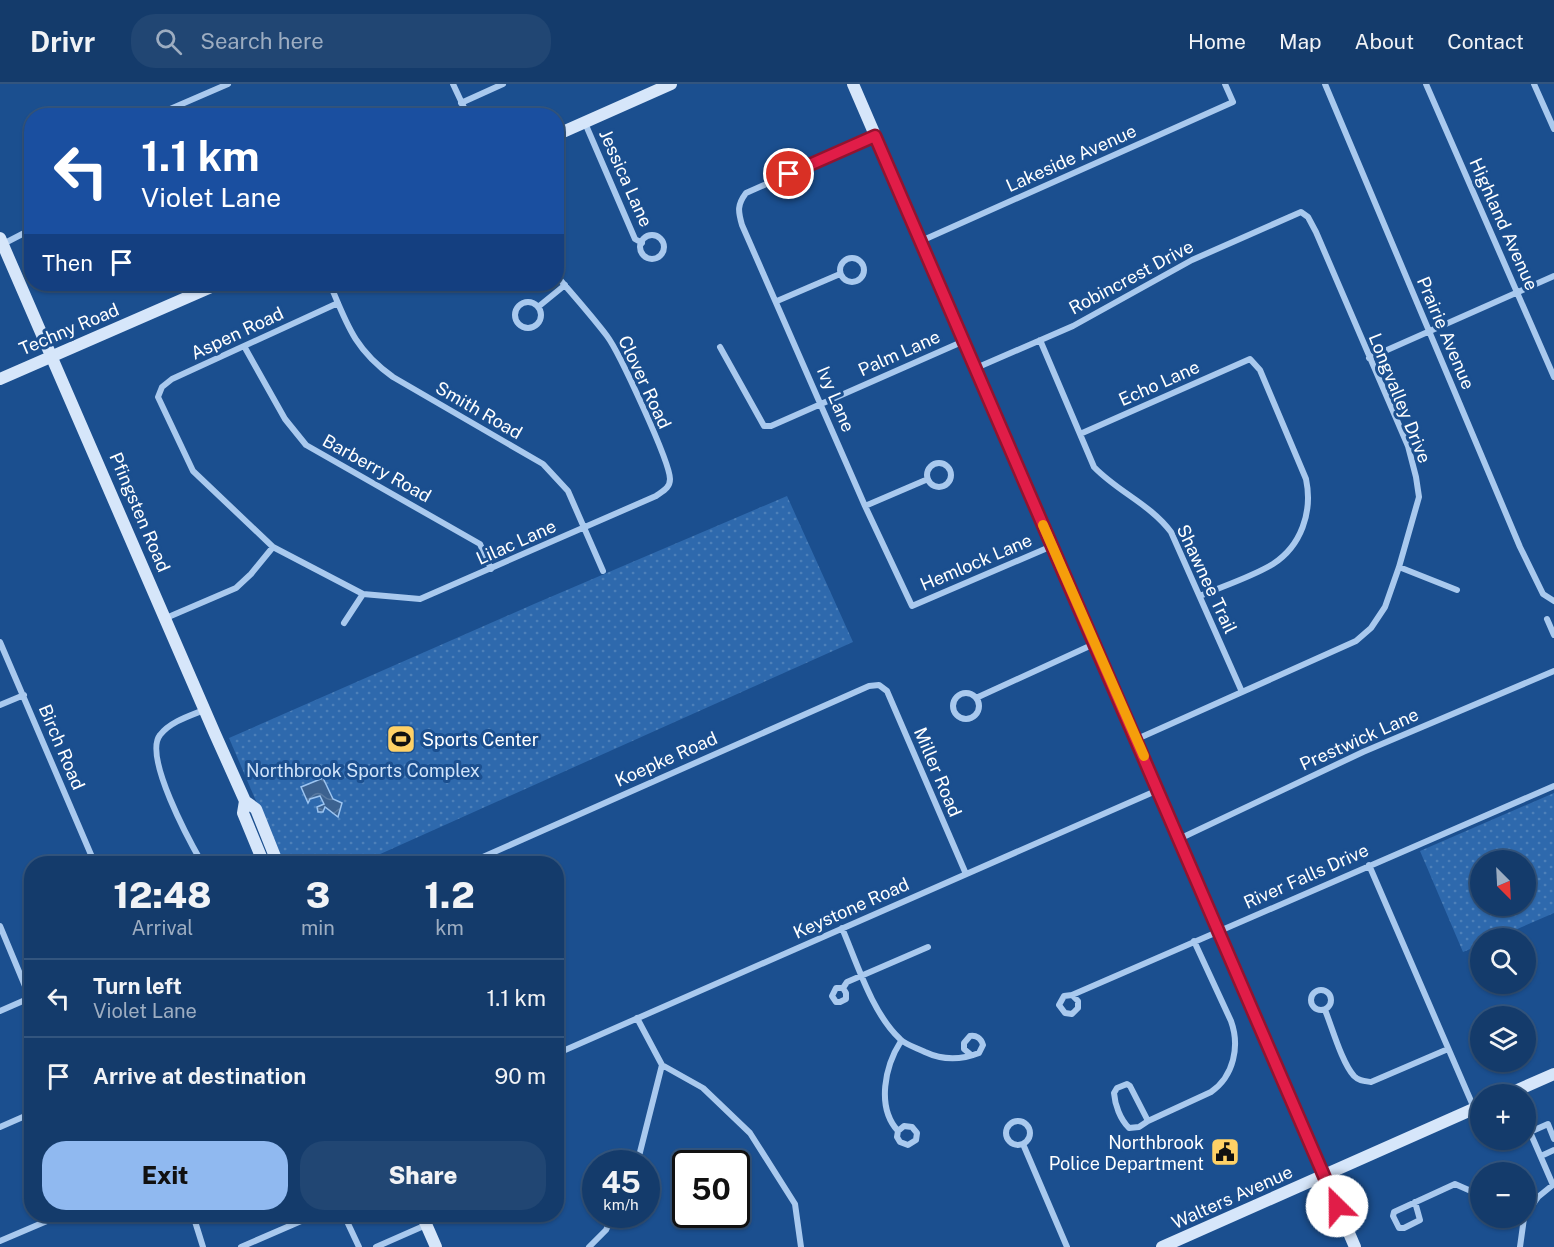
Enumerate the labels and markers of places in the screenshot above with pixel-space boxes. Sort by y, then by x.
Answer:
pin [763,148,814,199]
sports icon: Sports Center [385,723,417,755]
place label: Sports Center [422,729,539,750]
place label: Northbrook Police Department [1049,1132,1204,1174]
public building icon: Northbrook Police Department [1209,1136,1241,1168]

